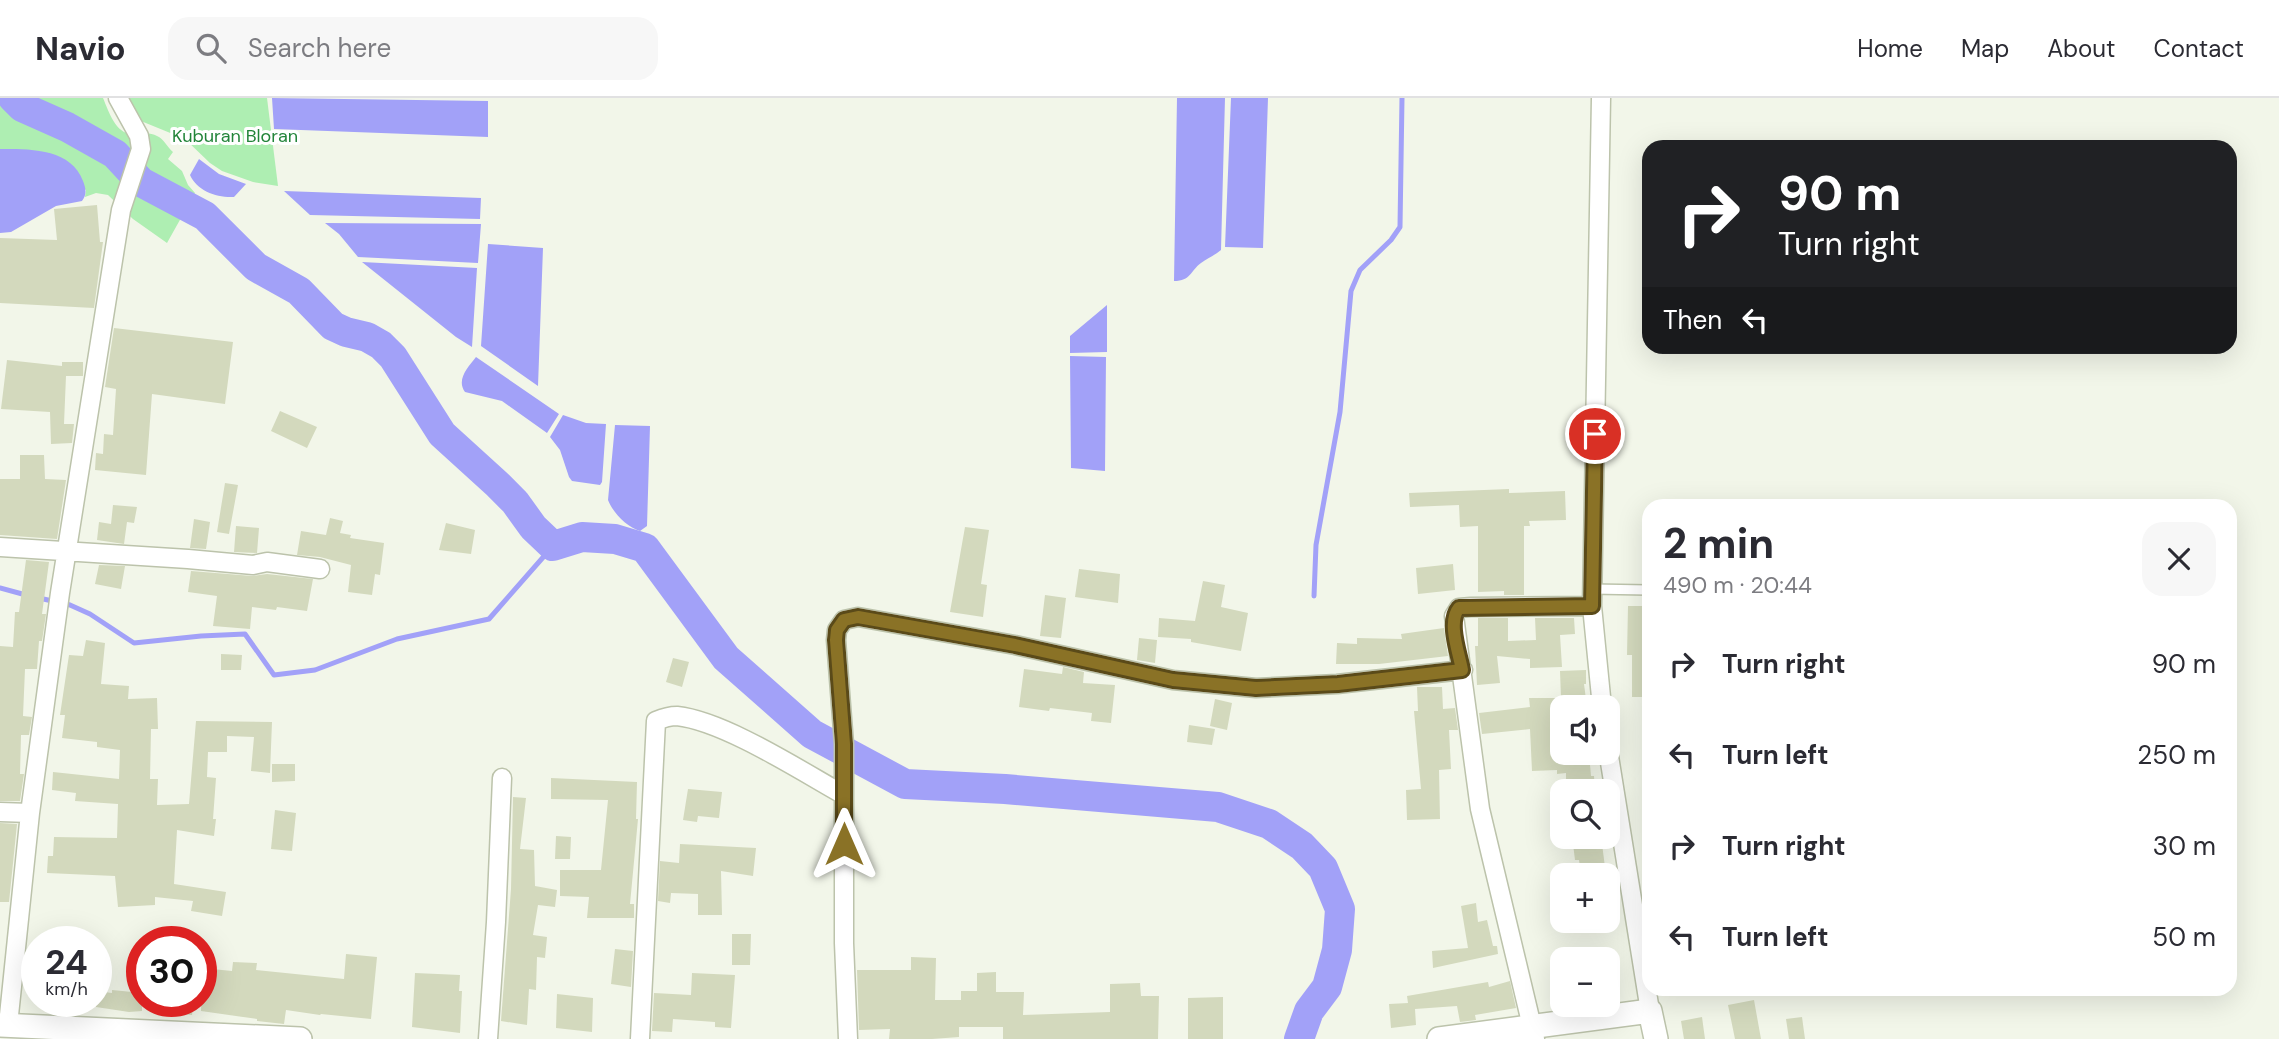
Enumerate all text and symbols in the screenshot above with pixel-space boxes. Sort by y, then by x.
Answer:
search box [168,17,658,80]
text: Navio [35,27,126,70]
icon: search [192,29,230,67]
text: Search here [248,31,391,65]
text: Home [1857,33,1923,64]
text: Map [1961,33,2009,64]
text: About [2047,33,2116,64]
text: Contact [2154,33,2244,64]
park label: Kuburan Bloran [172,124,298,148]
text: 90 m [1778,161,1901,225]
icon: right [1663,168,1754,259]
text: Turn right [1778,223,1920,265]
icon: left [1736,301,1774,339]
text: Then [1663,303,1722,337]
pin [1565,404,1625,464]
icon: arrive [1576,415,1614,453]
text: 2 min [1663,516,1774,571]
button: close [2142,522,2216,596]
text: 490 m · 20:44 [1663,570,1812,600]
icon: right [1663,645,1701,683]
text: Turn right [1722,647,1846,681]
text: 90 m [2152,647,2216,681]
map controls [1550,695,1620,1017]
button: sound [1550,695,1620,765]
icon: left [1663,736,1701,774]
text: Turn left [1722,738,1829,772]
text: 250 m [2137,738,2216,772]
button: search [1550,779,1620,849]
position arrow [807,807,881,881]
icon: right [1663,827,1701,865]
text: Turn right [1722,829,1846,863]
text: 30 m [2153,829,2216,863]
button: + [1550,863,1620,933]
icon: left [1663,918,1701,956]
text: Turn left [1722,920,1829,954]
text: 50 m [2152,920,2216,954]
speed limit sign: 30 [126,926,217,1017]
text: 24 [45,939,88,985]
button: − [1550,947,1620,1017]
text: km/h [45,977,88,1001]

